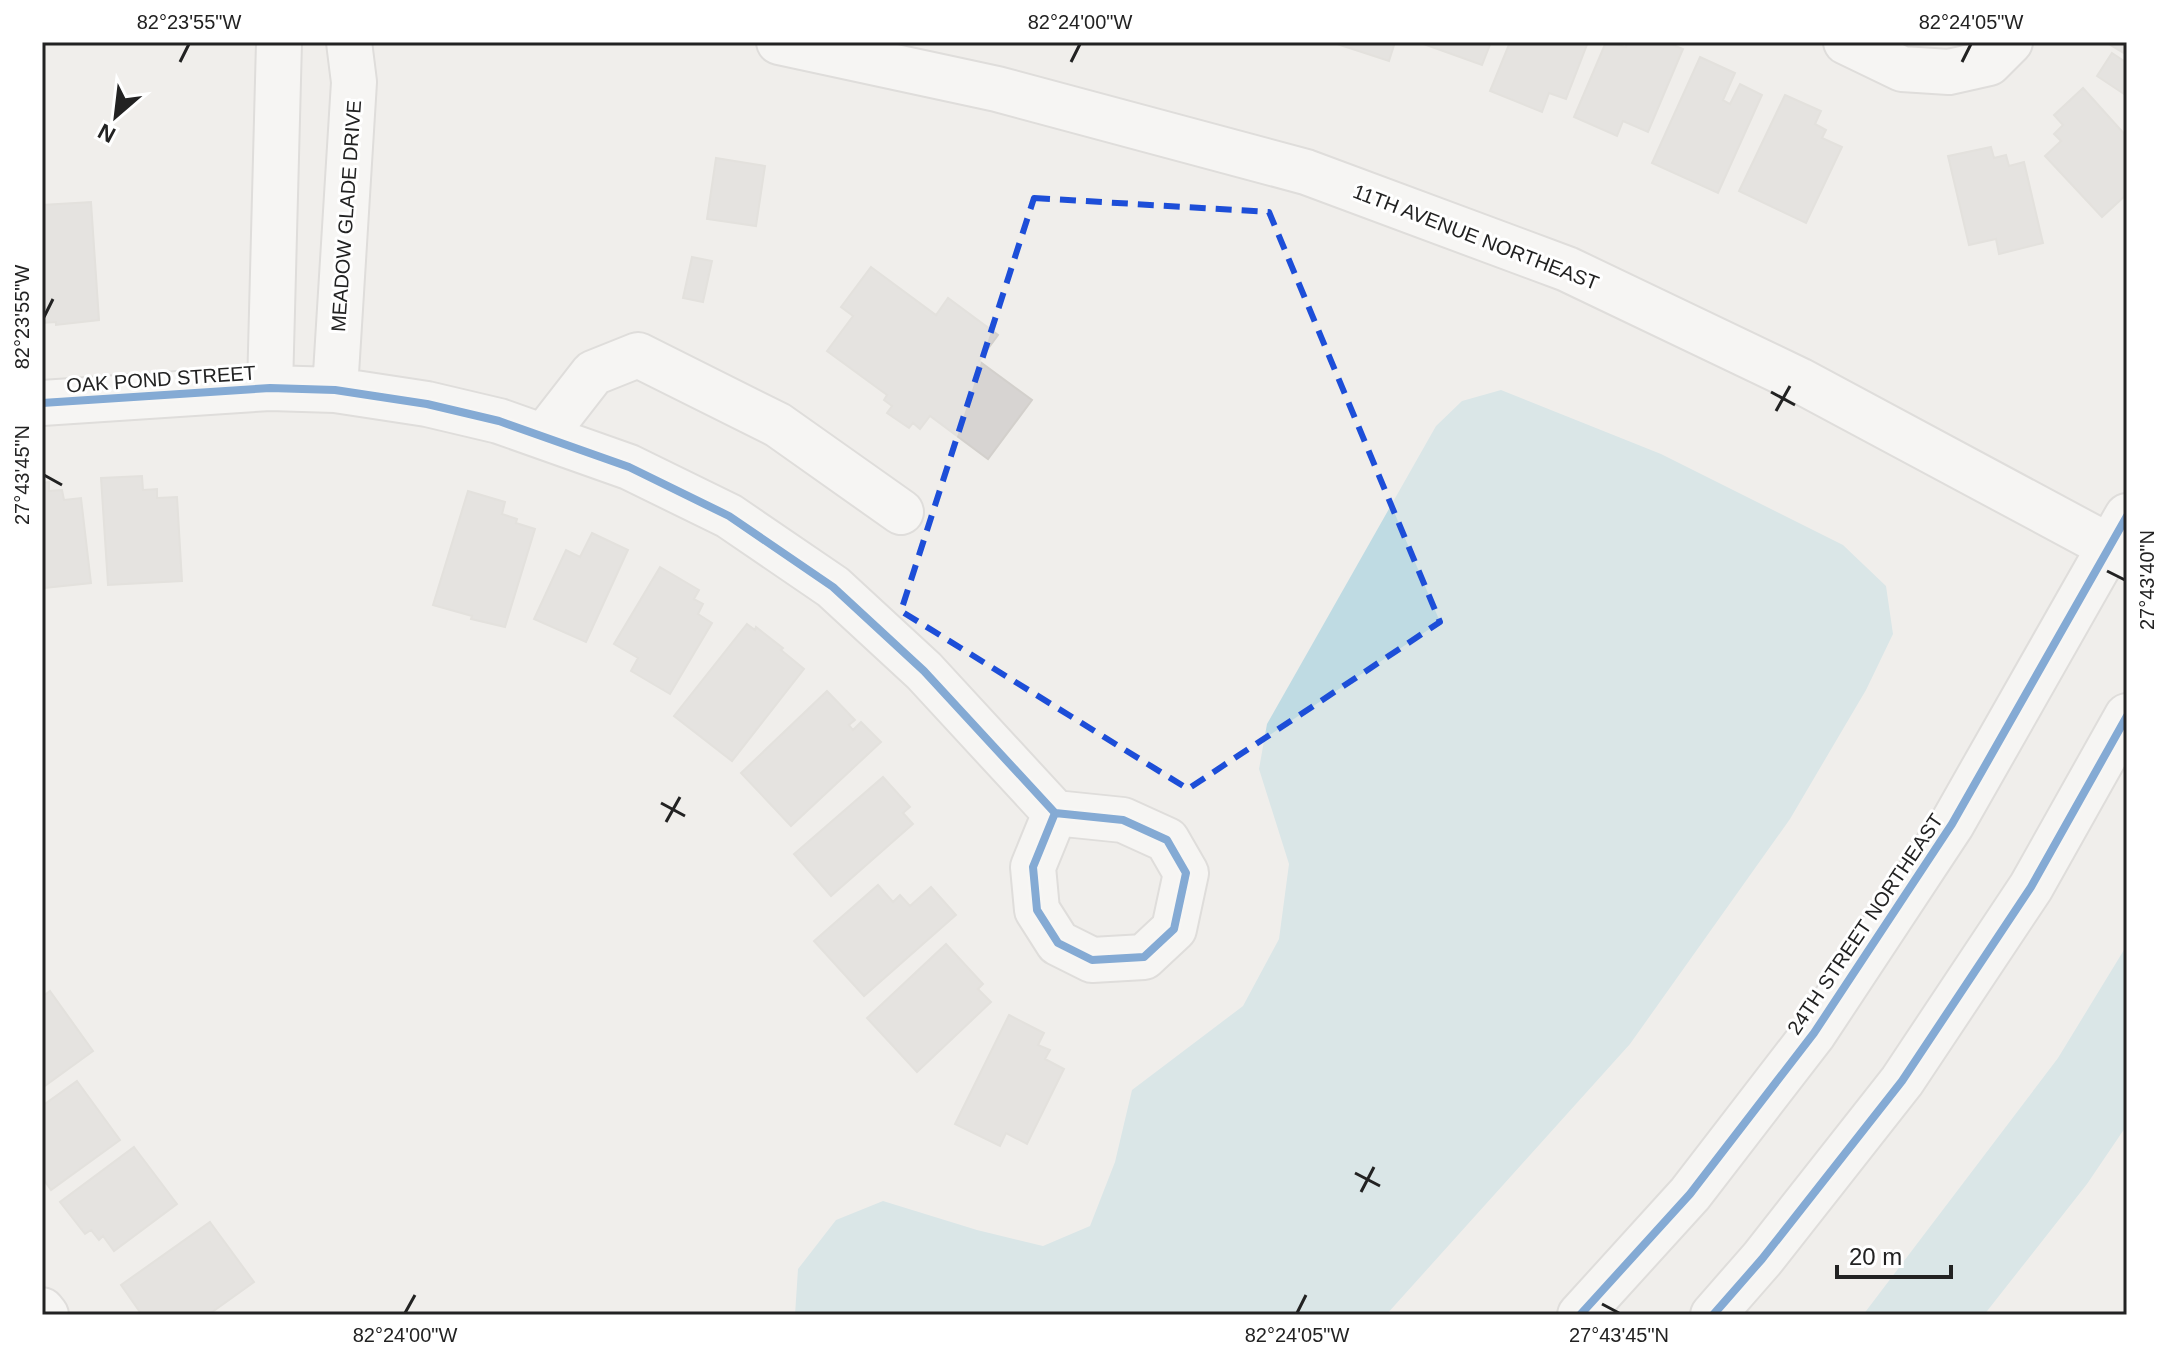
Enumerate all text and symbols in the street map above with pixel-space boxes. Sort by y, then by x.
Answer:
text: 82°23'55"W [137,11,241,33]
text: 82°24'00"W [1028,11,1132,33]
text: 82°24'05"W [1919,11,2023,33]
north arrow [76,76,156,156]
street label: MEADOW GLADE DRIVE [327,99,365,333]
text: N [94,118,120,148]
street label: 11TH AVENUE NORTHEAST [1350,180,1602,294]
text: 82°23'55"W [11,265,33,369]
street label: OAK POND STREET [65,361,257,397]
text: 27°43'45"N [11,425,33,525]
text: 27°43'40"N [2136,530,2158,630]
street label: 24TH STREET NORTHEAST [1783,809,1947,1039]
scale bar [1837,1229,1951,1279]
text: 20 m [1849,1243,1902,1270]
text: 82°24'00"W [353,1324,457,1346]
text: 82°24'05"W [1245,1324,1349,1346]
text: 27°43'45"N [1569,1324,1669,1346]

